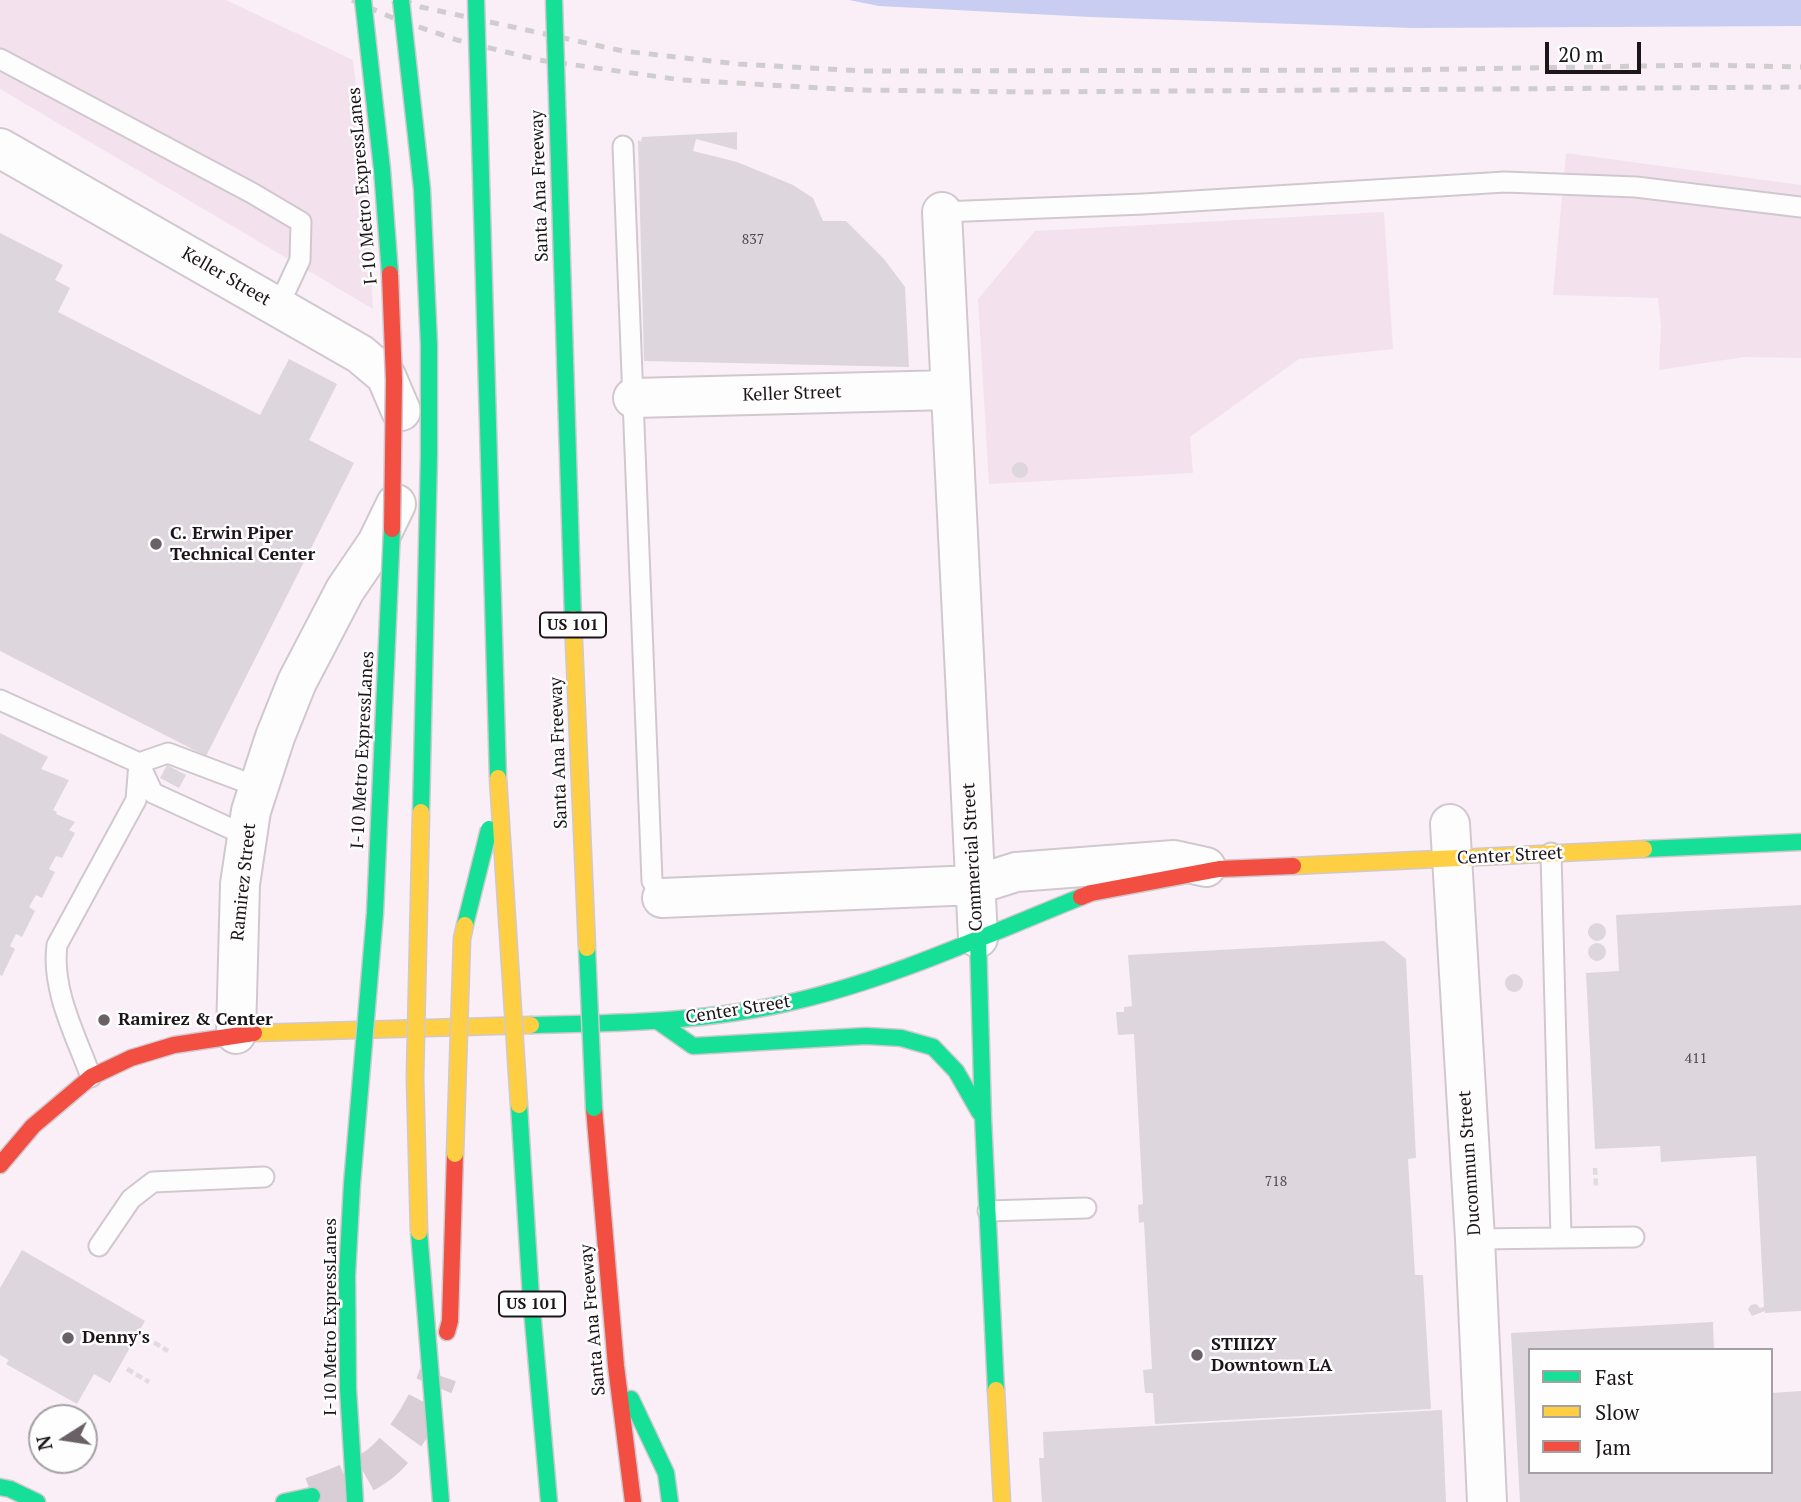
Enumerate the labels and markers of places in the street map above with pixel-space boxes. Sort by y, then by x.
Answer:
place label: C. Erwin Piper Technical Center [170,523,315,566]
marker: C. Erwin Piper Technical Center [148,536,164,552]
place label: Ramirez & Center [118,1009,273,1031]
marker: Ramirez & Center [96,1012,112,1028]
place label: Denny's [82,1327,150,1349]
marker: Denny's [60,1330,76,1346]
place label: STIIIZY Downtown LA [1211,1334,1332,1376]
marker: STIIIZY Downtown LA [1189,1347,1205,1363]

